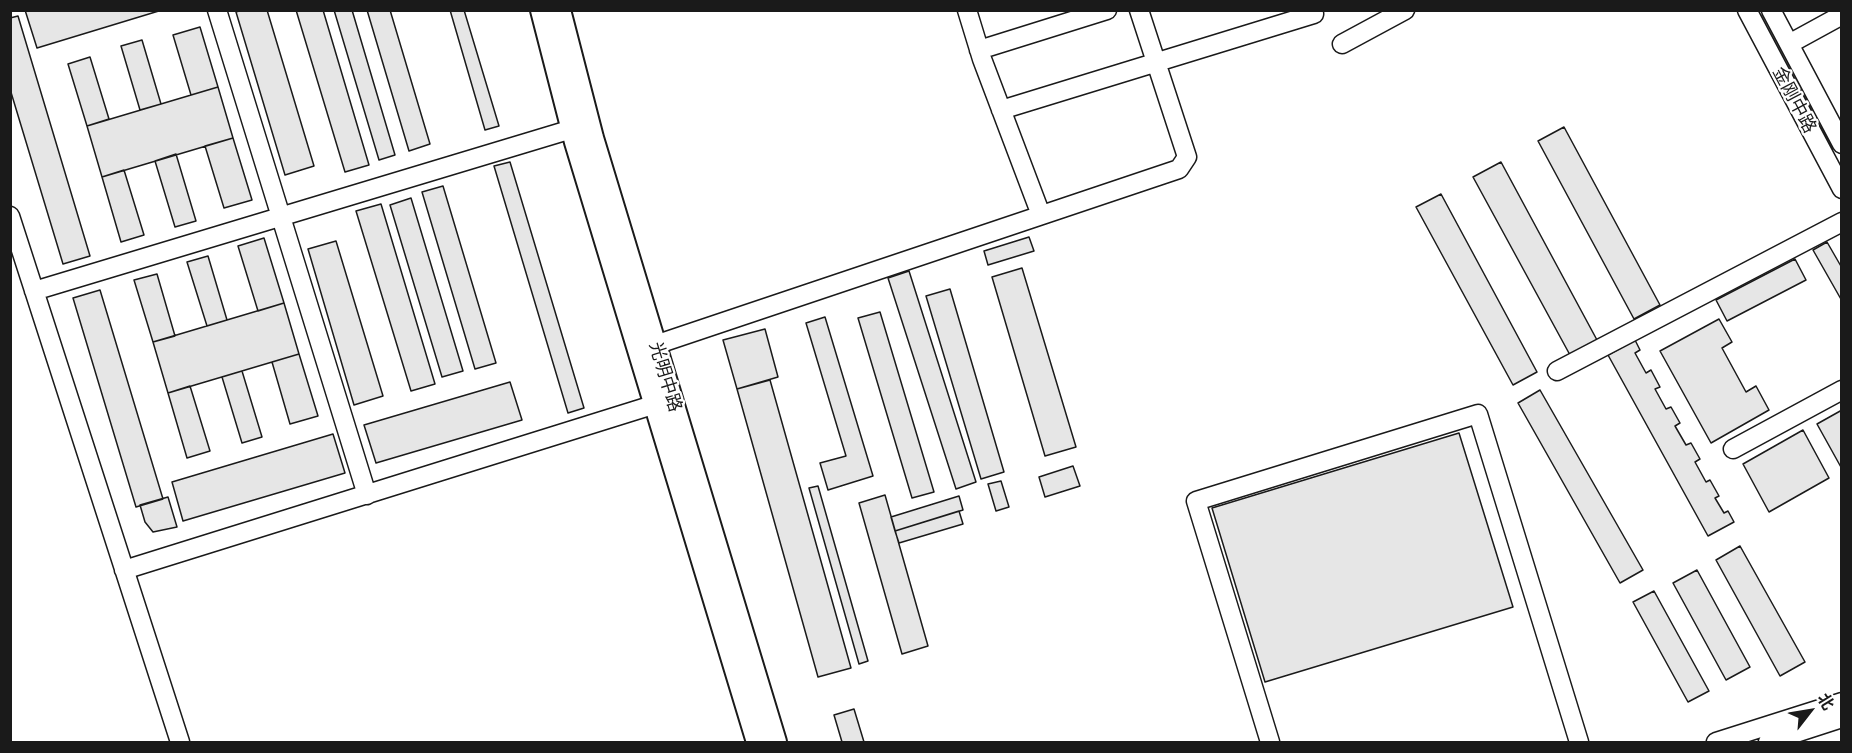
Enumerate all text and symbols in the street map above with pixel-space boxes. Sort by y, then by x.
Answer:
street label: 金刚中路 [1768,63,1820,137]
street label: 光明中路 [644,339,686,415]
north arrow [1780,681,1840,741]
text: 北 [1814,690,1838,713]

